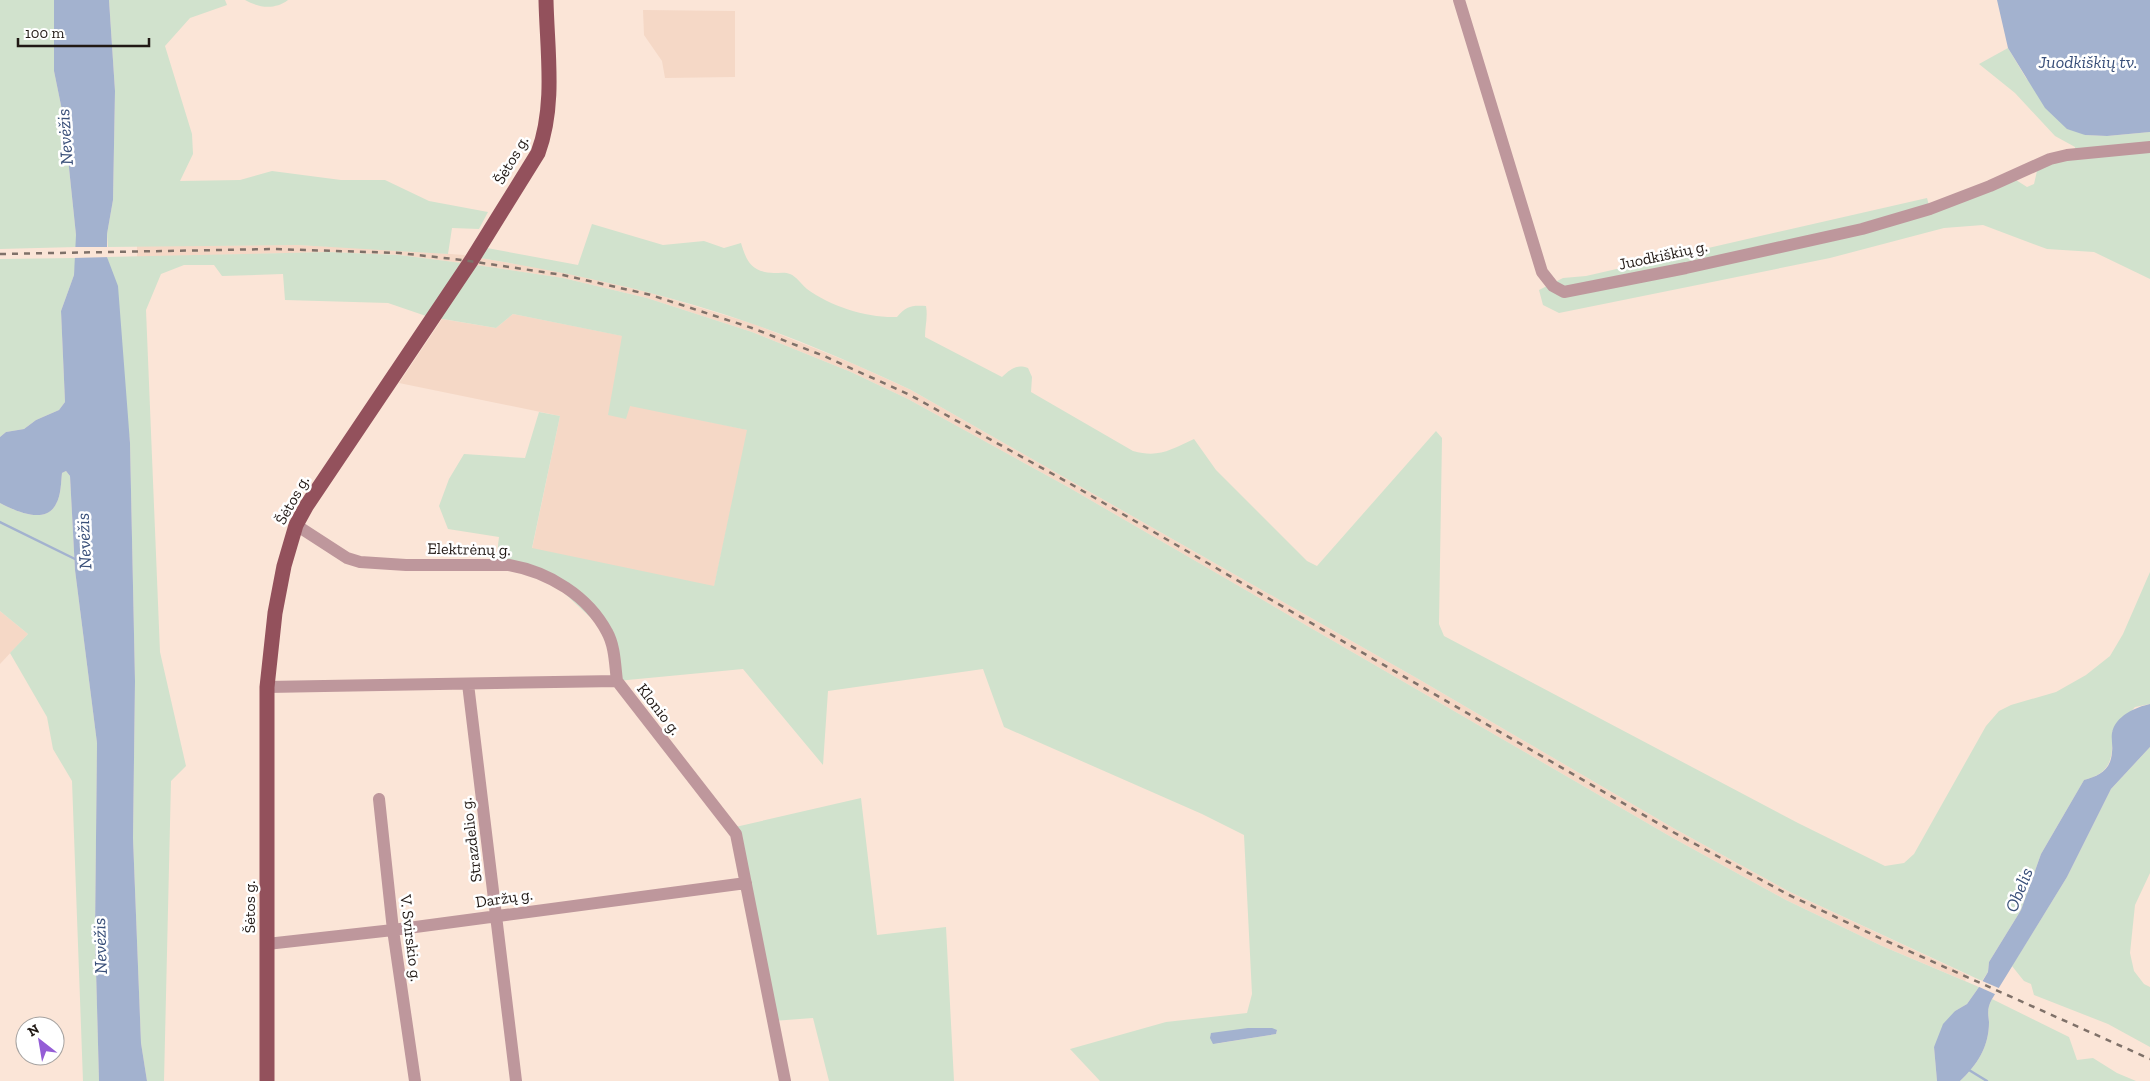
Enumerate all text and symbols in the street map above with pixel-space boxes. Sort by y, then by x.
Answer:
scale bar [18,15,149,47]
text: 100 m [25,24,64,42]
water label: Juodkiškių tv. [2038,51,2137,73]
water label: Nevėžis [52,108,78,166]
street label: Šėtos g. [490,132,532,188]
street label: Juodkiškių g. [1617,236,1709,274]
street label: Šėtos g. [271,472,313,528]
water label: Nevėžis [72,512,96,570]
street label: Elektrėnų g. [427,539,511,559]
street label: Klonio g. [633,679,685,739]
street label: Strazdelio g. [456,797,486,883]
water label: Obelis [2000,865,2038,915]
street label: Šėtos g. [240,881,259,933]
street label: Daržų g. [474,885,534,911]
street label: V. Svirskio g. [396,892,426,983]
water label: Nevėžis [88,917,112,975]
north arrow [15,1016,65,1066]
text: N [25,1020,43,1040]

